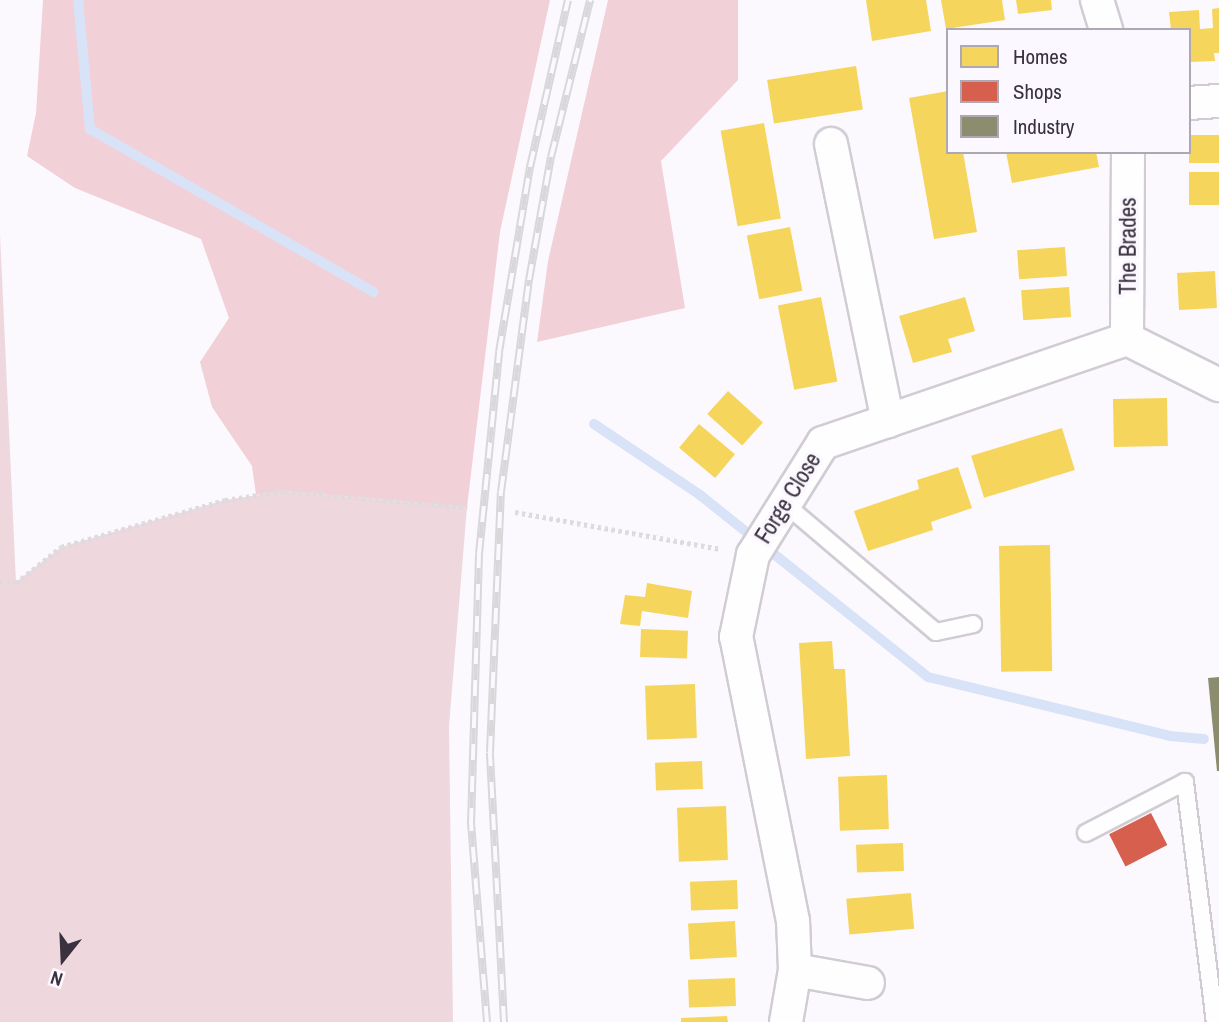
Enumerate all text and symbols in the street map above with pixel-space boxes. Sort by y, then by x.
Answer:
legend [946,28,1191,154]
text: Homes [1013,42,1068,71]
text: Shops [1013,77,1062,106]
text: Industry [1013,112,1074,141]
street label: The Brades [1114,197,1142,295]
street label: Forge Close [749,448,827,548]
north arrow [28,924,98,994]
text: N [47,965,66,993]

